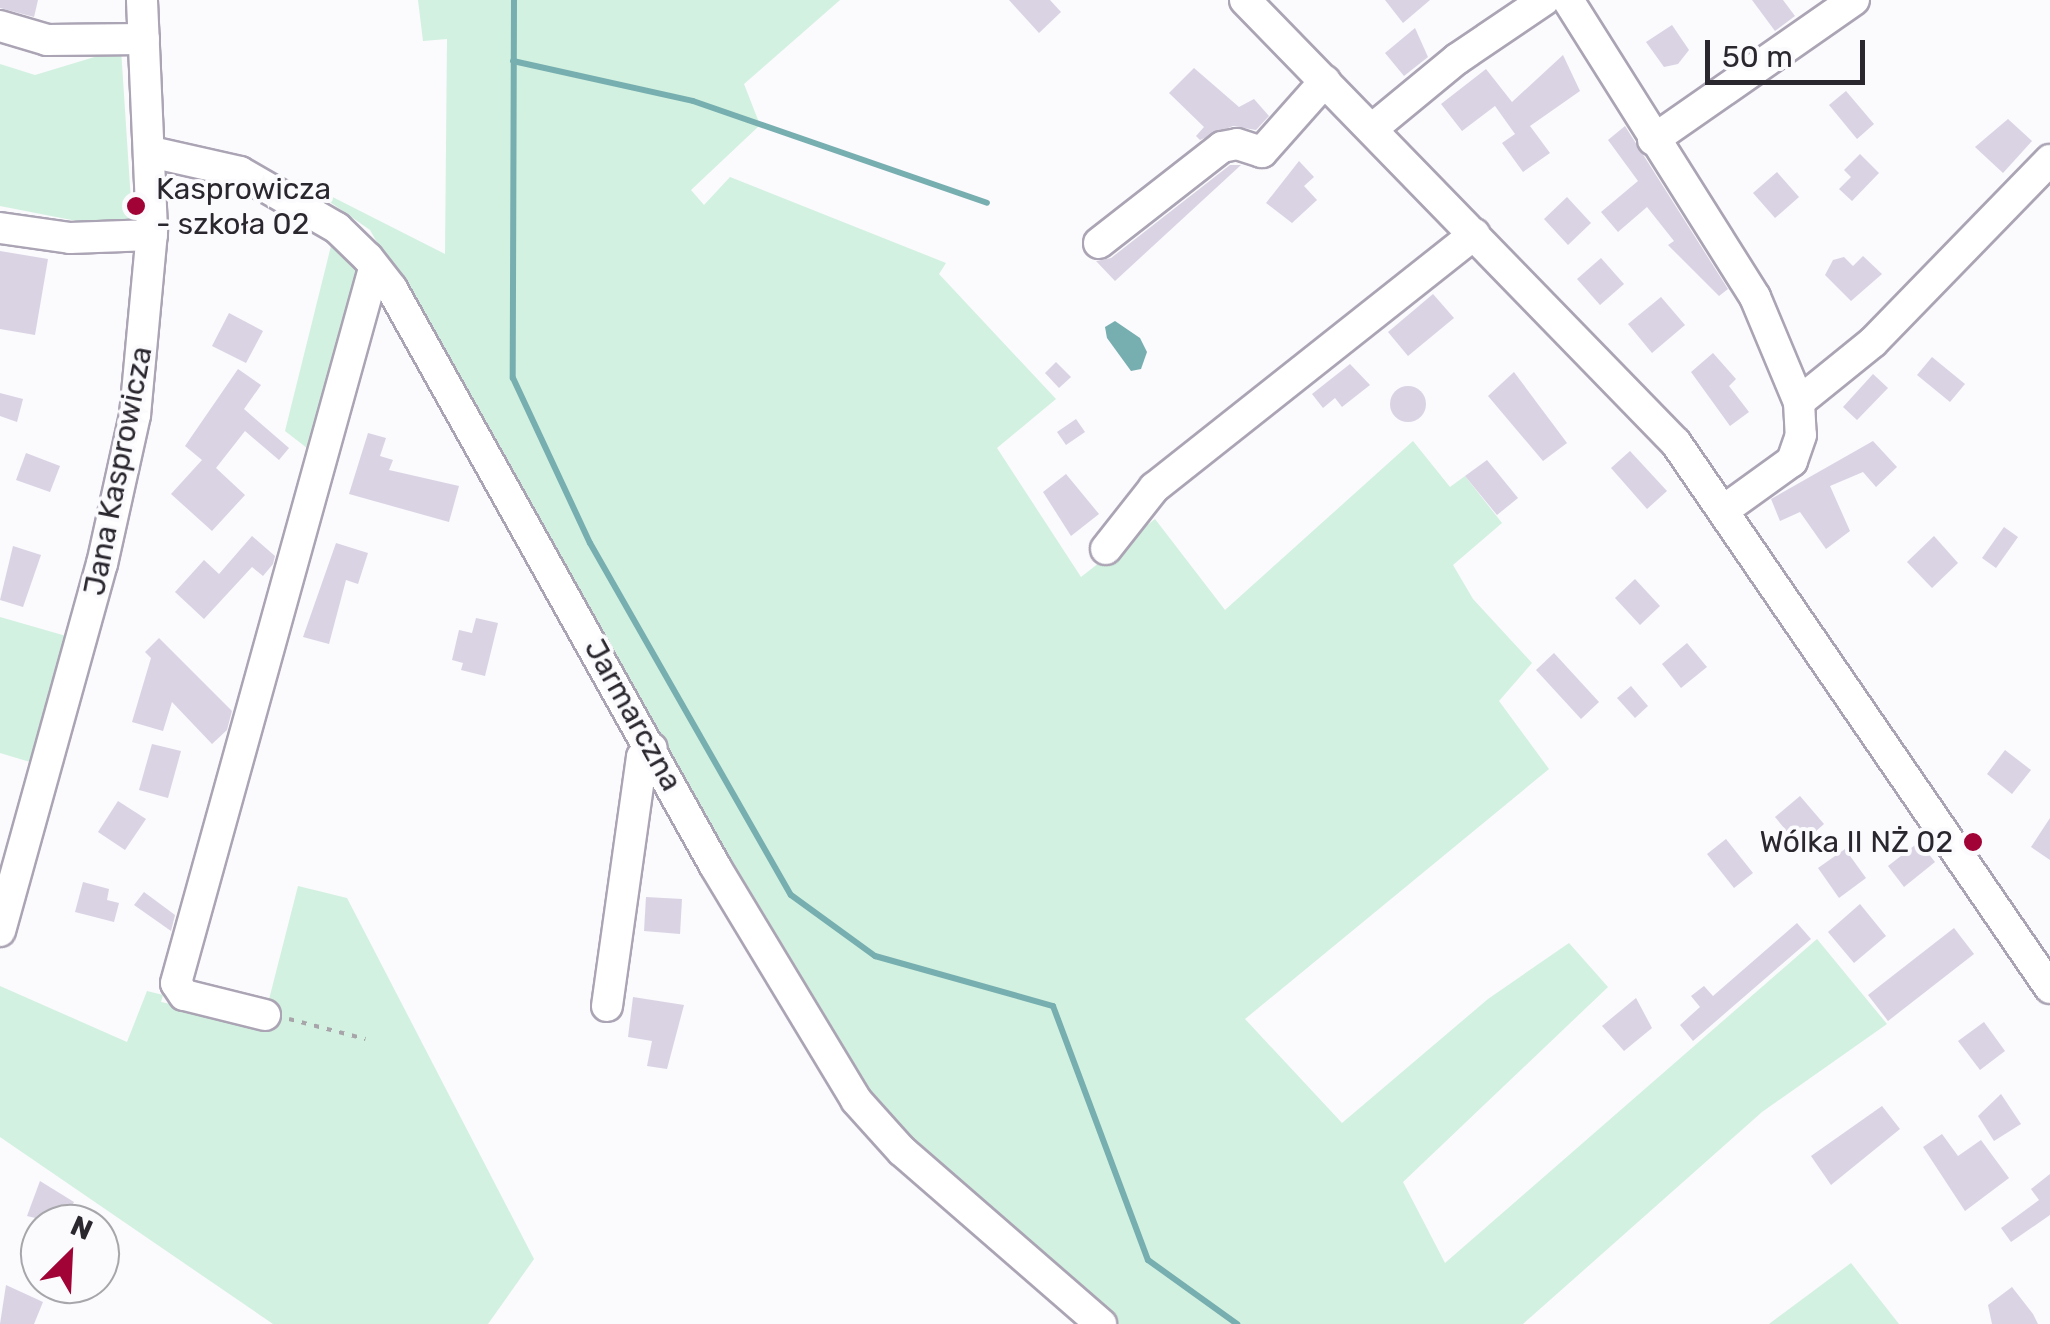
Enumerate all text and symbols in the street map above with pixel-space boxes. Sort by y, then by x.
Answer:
scale bar [1710,20,1870,82]
text: 50 m [1722,39,1793,75]
place label: Kasprowicza - szkoła 02 [156,171,331,242]
marker: Kasprowicza - szkoła 02 [125,195,147,217]
street label: Jana Kasprowicza [76,344,160,598]
street label: Jarmarczna [577,633,689,797]
place label: Wólka II NŻ 02 [1759,824,1953,860]
marker: Wólka II NŻ 02 [1962,831,1984,853]
north arrow [20,1204,120,1304]
text: N [66,1209,97,1247]

